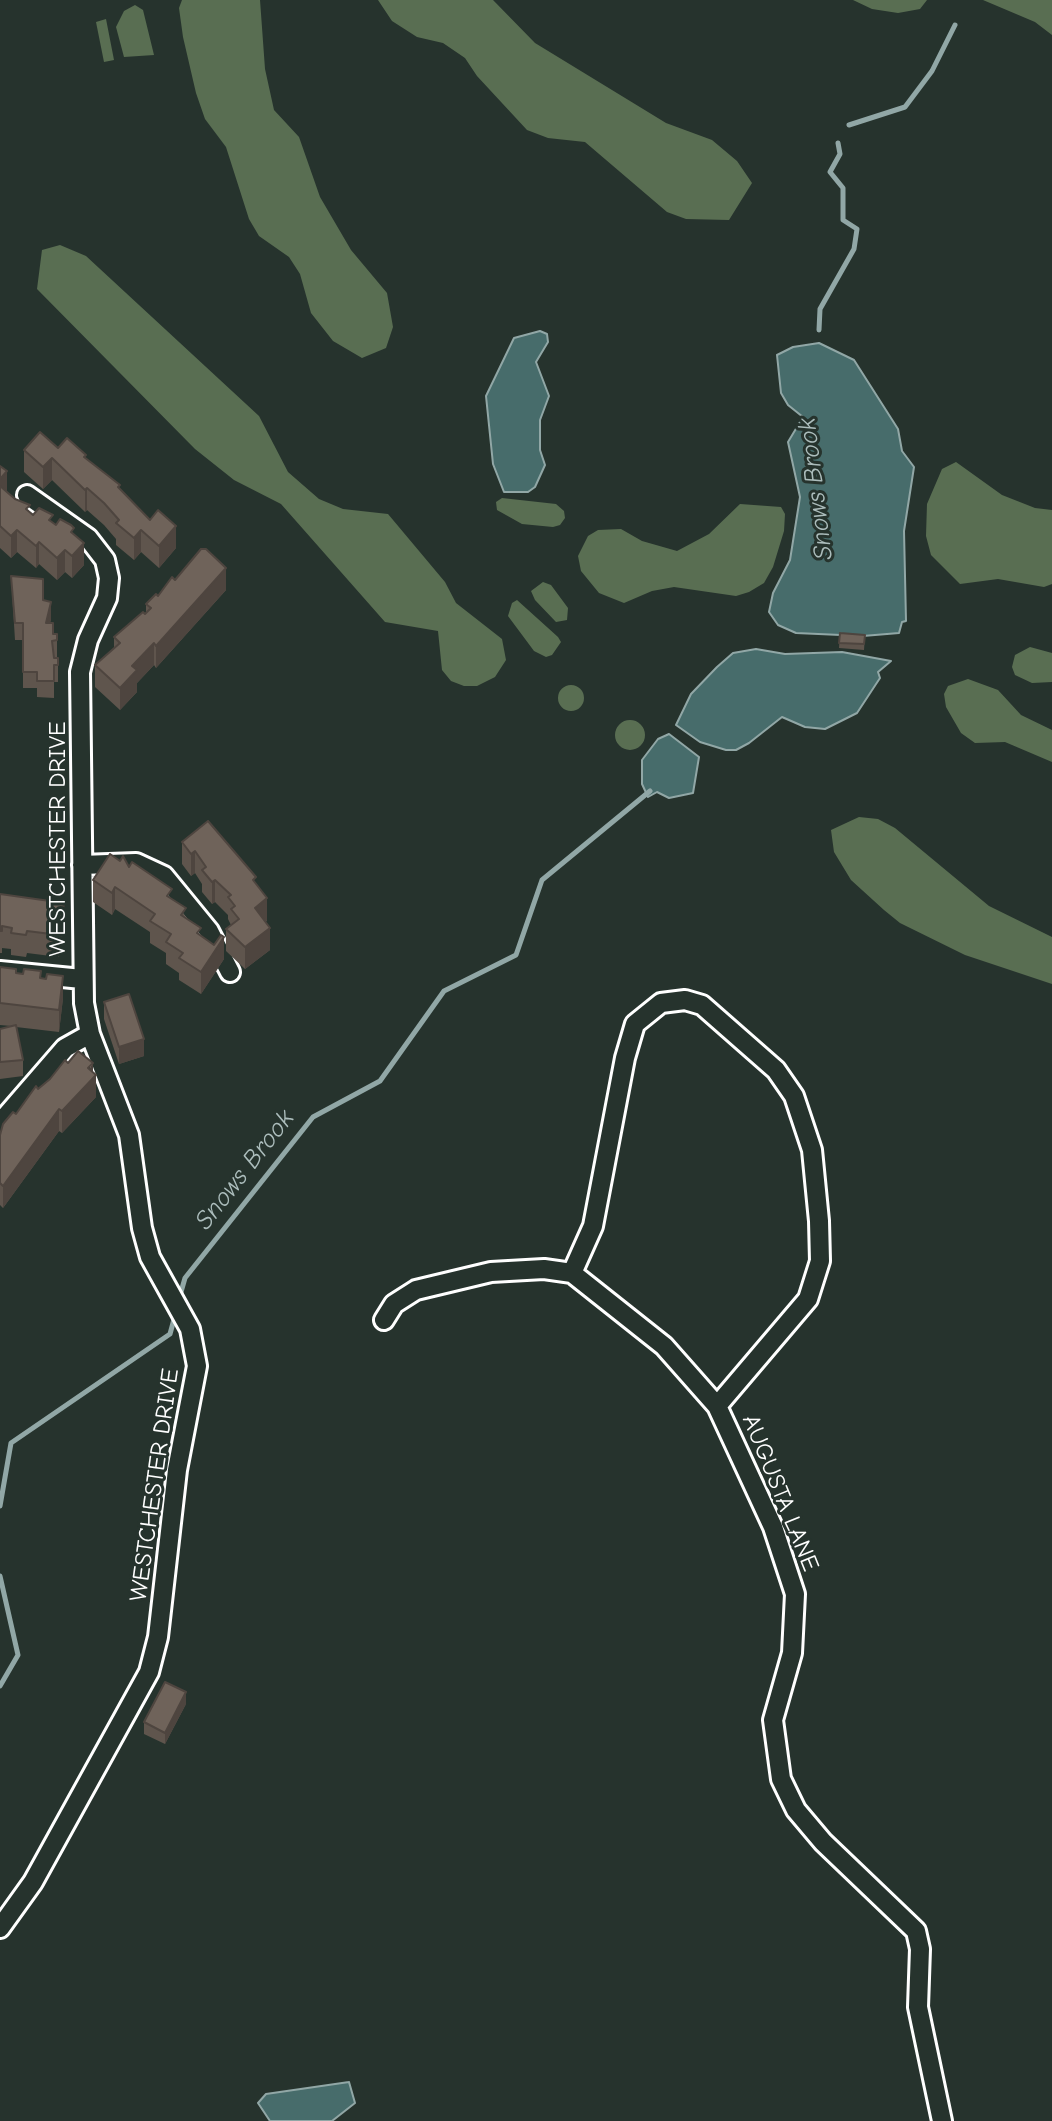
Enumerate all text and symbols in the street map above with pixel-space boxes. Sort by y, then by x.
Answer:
water label: Snows Brook [792,416,840,562]
street label: WESTCHESTER DRIVE [44,722,72,956]
water label: Snows Brook [189,1104,301,1236]
street label: WESTCHESTER DRIVE [124,1367,186,1603]
street label: AUGUSTA LANE [736,1411,824,1575]

